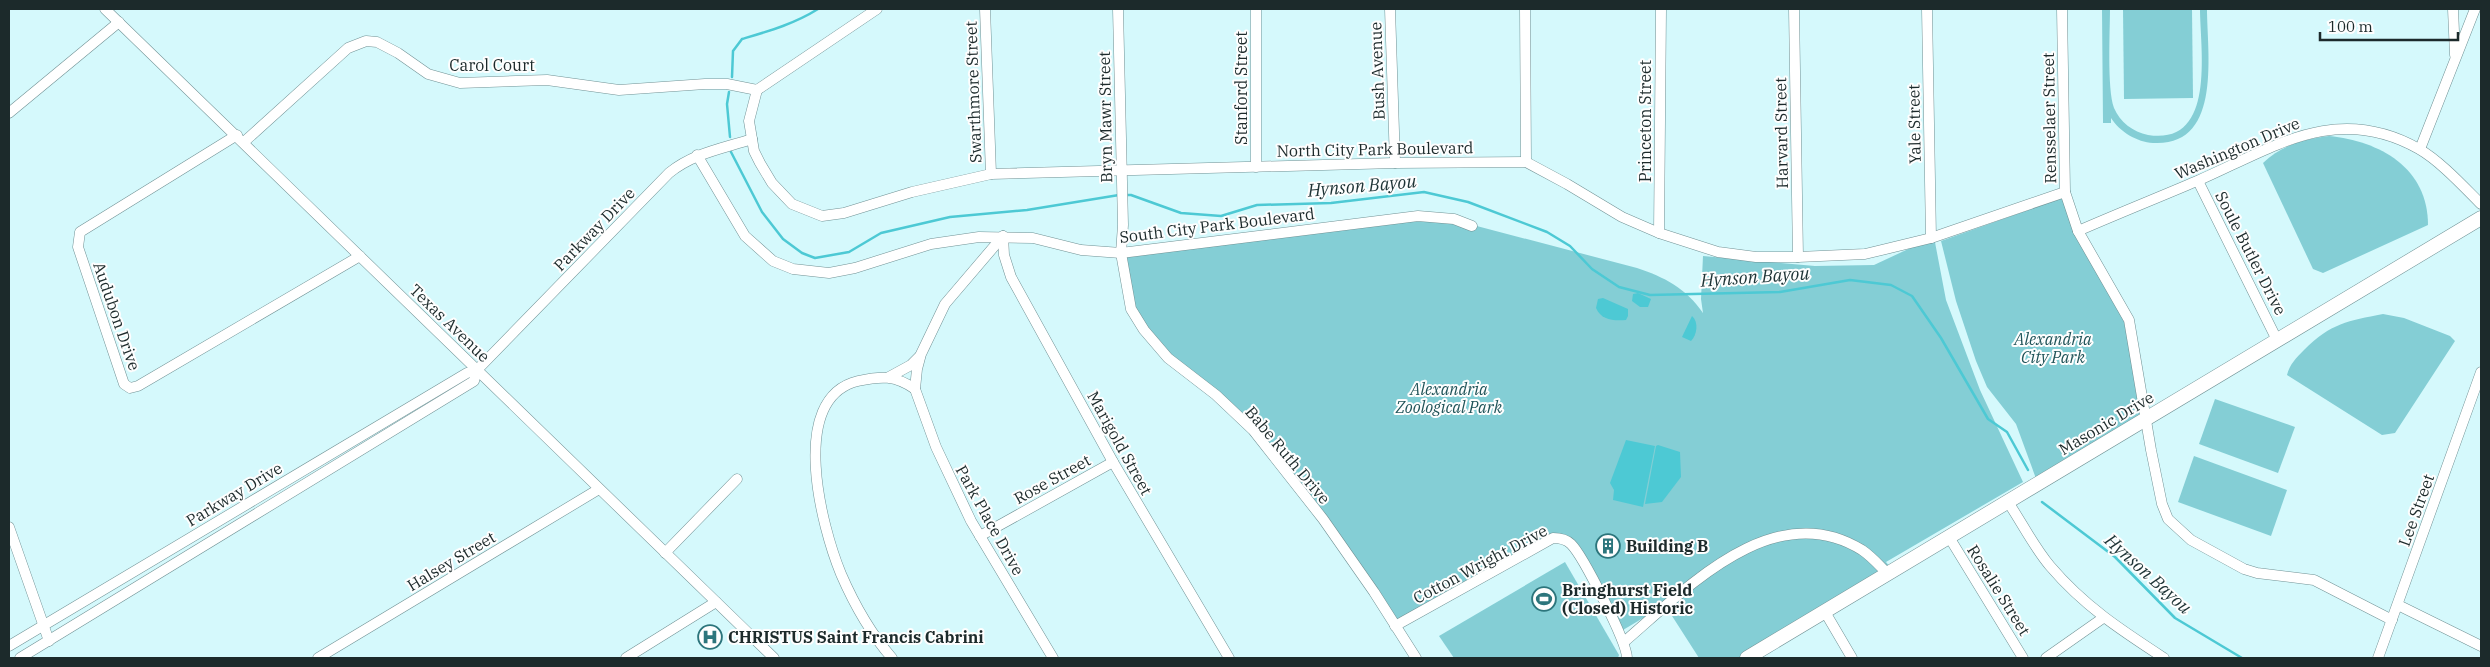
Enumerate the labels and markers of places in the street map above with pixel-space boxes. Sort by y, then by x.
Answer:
building icon: Building B [1595,533,1621,559]
place label: Building B [1626,536,1708,556]
place label: Bringhurst Field (Closed) Historic [1562,580,1694,618]
sports icon: Bringhurst Field (Closed) Historic [1531,586,1557,612]
hospital icon: CHRISTUS Saint Francis Cabrini [697,624,723,650]
place label: CHRISTUS Saint Francis Cabrini [728,627,984,647]

